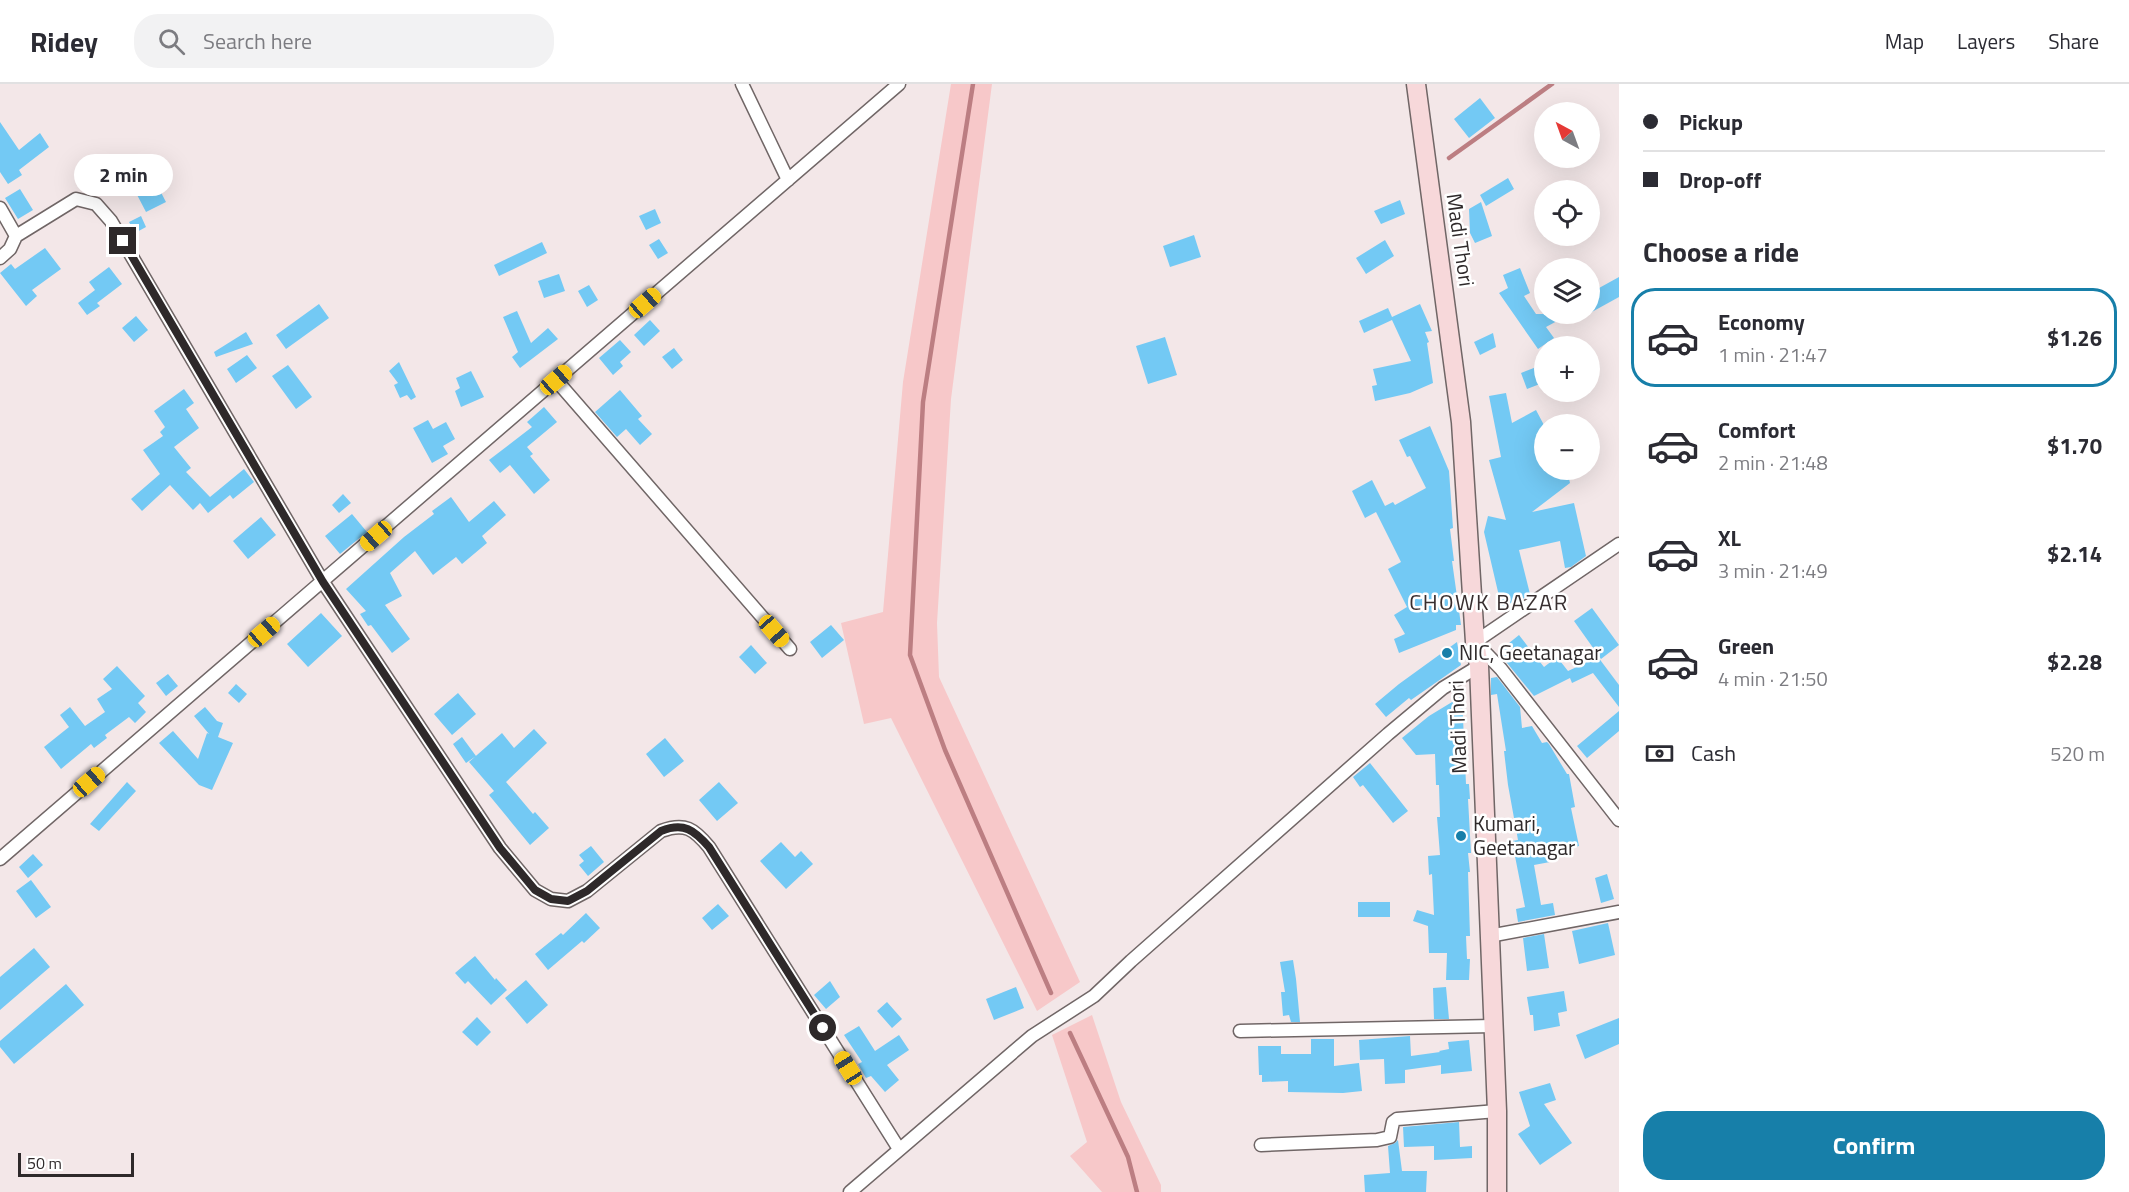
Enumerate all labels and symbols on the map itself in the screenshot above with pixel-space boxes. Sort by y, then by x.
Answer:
north arrow [1534,102,1600,168]
callout: 2 min [74,154,172,196]
street label: Madi Thori [1439,191,1483,289]
route end [109,227,136,254]
car [626,284,664,322]
car [537,361,575,399]
car [357,517,395,555]
district label: CHOWK BAZAR [1409,585,1569,619]
car [755,612,793,650]
car [245,613,283,651]
place label: NIC, Geetanagar [1459,636,1601,668]
marker: NIC, Geetanagar [1440,646,1454,660]
street label: Madi Thori [1439,680,1475,774]
car [70,763,108,801]
place label: Kumari, Geetanagar [1473,807,1575,863]
marker: Kumari, Geetanagar [1454,829,1468,843]
route start [809,1014,836,1041]
car [831,1048,865,1088]
scale bar [18,1150,134,1178]

